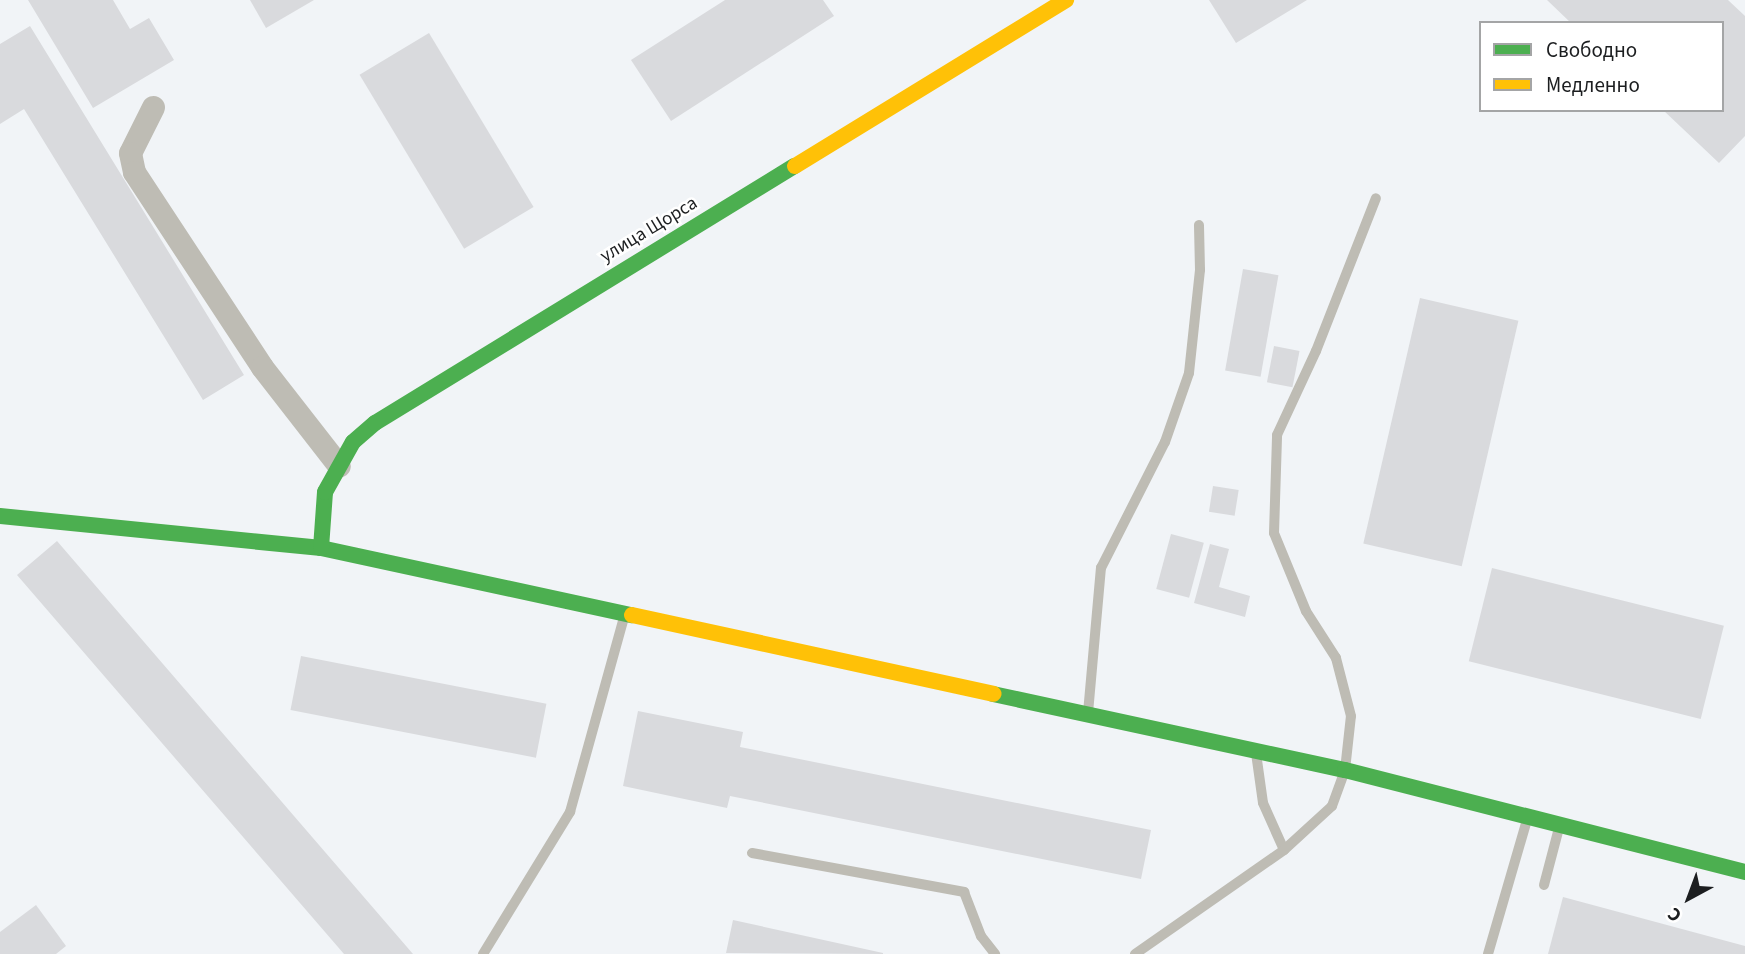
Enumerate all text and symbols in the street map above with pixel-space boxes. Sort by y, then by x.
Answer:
legend [1479,21,1724,112]
text: Свободно [1546,35,1637,65]
text: Медленно [1546,70,1640,100]
street label: улица Щорса [596,192,702,268]
north arrow [1654,863,1724,933]
text: С [1662,900,1688,928]

